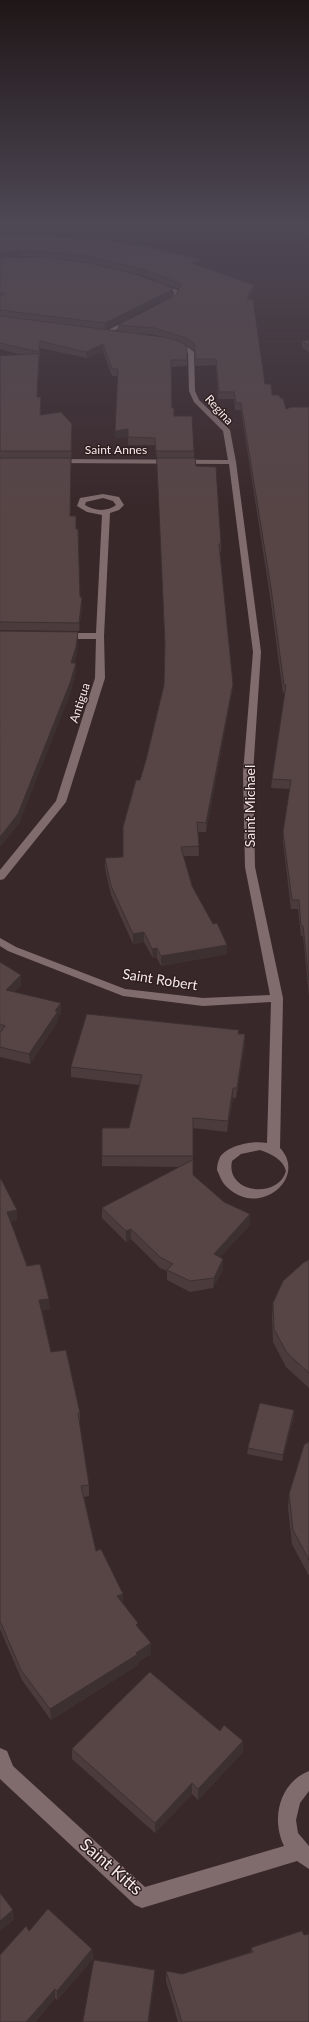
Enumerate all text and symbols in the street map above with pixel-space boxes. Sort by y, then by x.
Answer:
street label: Regina [202,392,236,428]
street label: Saint Annes [85,443,147,457]
street label: Antigua [67,681,93,725]
street label: Saint Michael [242,765,258,847]
street label: Saint Robert [121,966,199,994]
street label: Saint Kitts [76,1834,146,1900]

